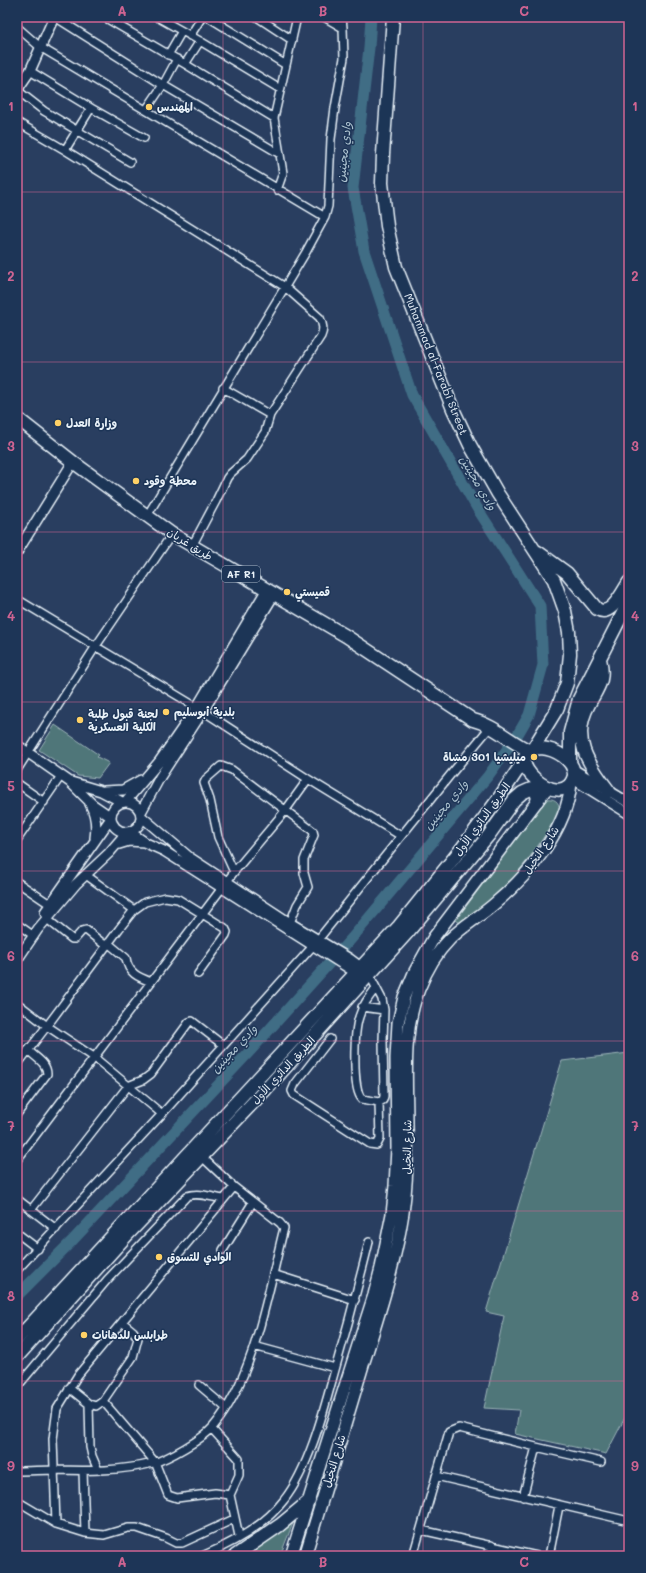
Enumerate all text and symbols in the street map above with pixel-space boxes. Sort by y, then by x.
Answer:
text: A [117,2,127,19]
text: B [319,2,328,19]
text: C [519,2,529,19]
text: 1 [8,97,14,114]
text: 1 [632,97,638,114]
place label: المهندس [157,99,193,114]
marker: المهندس [144,102,154,112]
water label: وادي مجينين [332,120,356,183]
text: 2 [7,267,15,284]
text: 2 [631,267,639,284]
street label: Muhammad al-Farabi Street [401,291,472,437]
place label: وزارة العدل [66,415,118,430]
marker: وزارة العدل [53,418,63,428]
text: 3 [7,437,15,454]
text: 3 [631,437,639,454]
water label: وادي مجينين [455,452,501,514]
place label: محطة وقود [144,473,197,489]
marker: محطة وقود [131,476,141,486]
street label: طريق غريان [165,524,216,563]
road number: AF R1 [222,566,260,582]
place label: قميستي [295,584,330,602]
marker: قميستي [282,587,292,597]
text: 4 [7,607,15,624]
text: 4 [631,607,639,624]
place label: بلدية أبوسليم [174,704,235,721]
place label: لجنة قبول طلبة الكلية العسكرية [88,706,158,734]
marker: بلدية أبوسليم [161,707,171,717]
marker: لجنة قبول طلبة الكلية العسكرية [75,715,85,725]
place label: ميليشيا 301 مشاة [443,749,526,764]
marker: ميليشيا 301 مشاة [529,752,539,762]
water label: وادي مجينين [420,776,473,834]
text: 5 [7,777,15,794]
text: 5 [631,777,639,794]
street label: الطريق الدائري الأول [450,779,515,860]
street label: شارع النخيل [519,823,564,878]
text: 6 [7,947,15,964]
text: 6 [631,947,639,964]
water label: وادي مجينين [207,1020,262,1077]
street label: الطريق الدائري الأول [247,1033,319,1108]
text: 7 [7,1117,15,1134]
text: 7 [631,1117,639,1134]
street label: شارع النخيل [399,1120,416,1174]
place label: الوادي للتسوق [167,1249,231,1266]
marker: الوادي للتسوق [154,1252,164,1262]
text: 8 [7,1287,15,1304]
text: 8 [631,1287,639,1304]
place label: طرابلس للدهانات [92,1327,168,1342]
marker: طرابلس للدهانات [79,1330,89,1340]
street label: شارع النخيل [318,1433,351,1490]
text: 9 [7,1457,15,1474]
text: 9 [631,1457,639,1474]
text: A [117,1553,127,1570]
text: B [319,1553,328,1570]
text: C [519,1553,529,1570]

